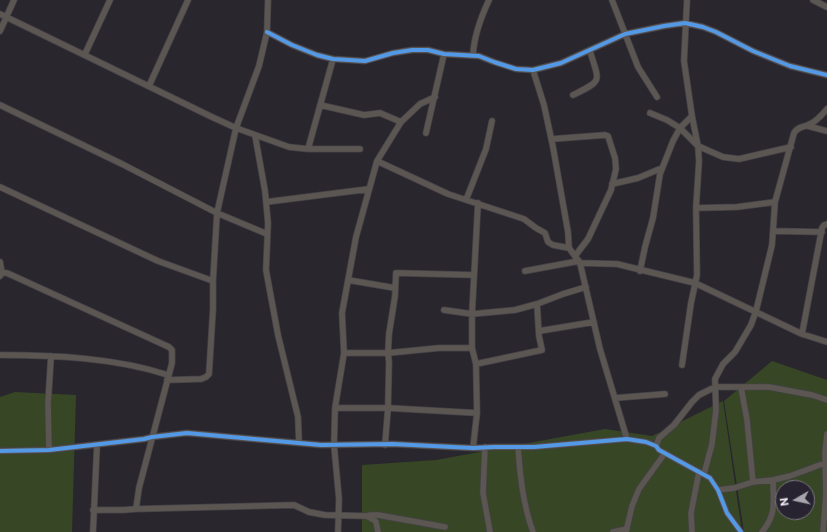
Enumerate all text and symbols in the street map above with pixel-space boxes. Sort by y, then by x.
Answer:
north arrow [775,480,815,520]
text: N [777,497,791,507]

